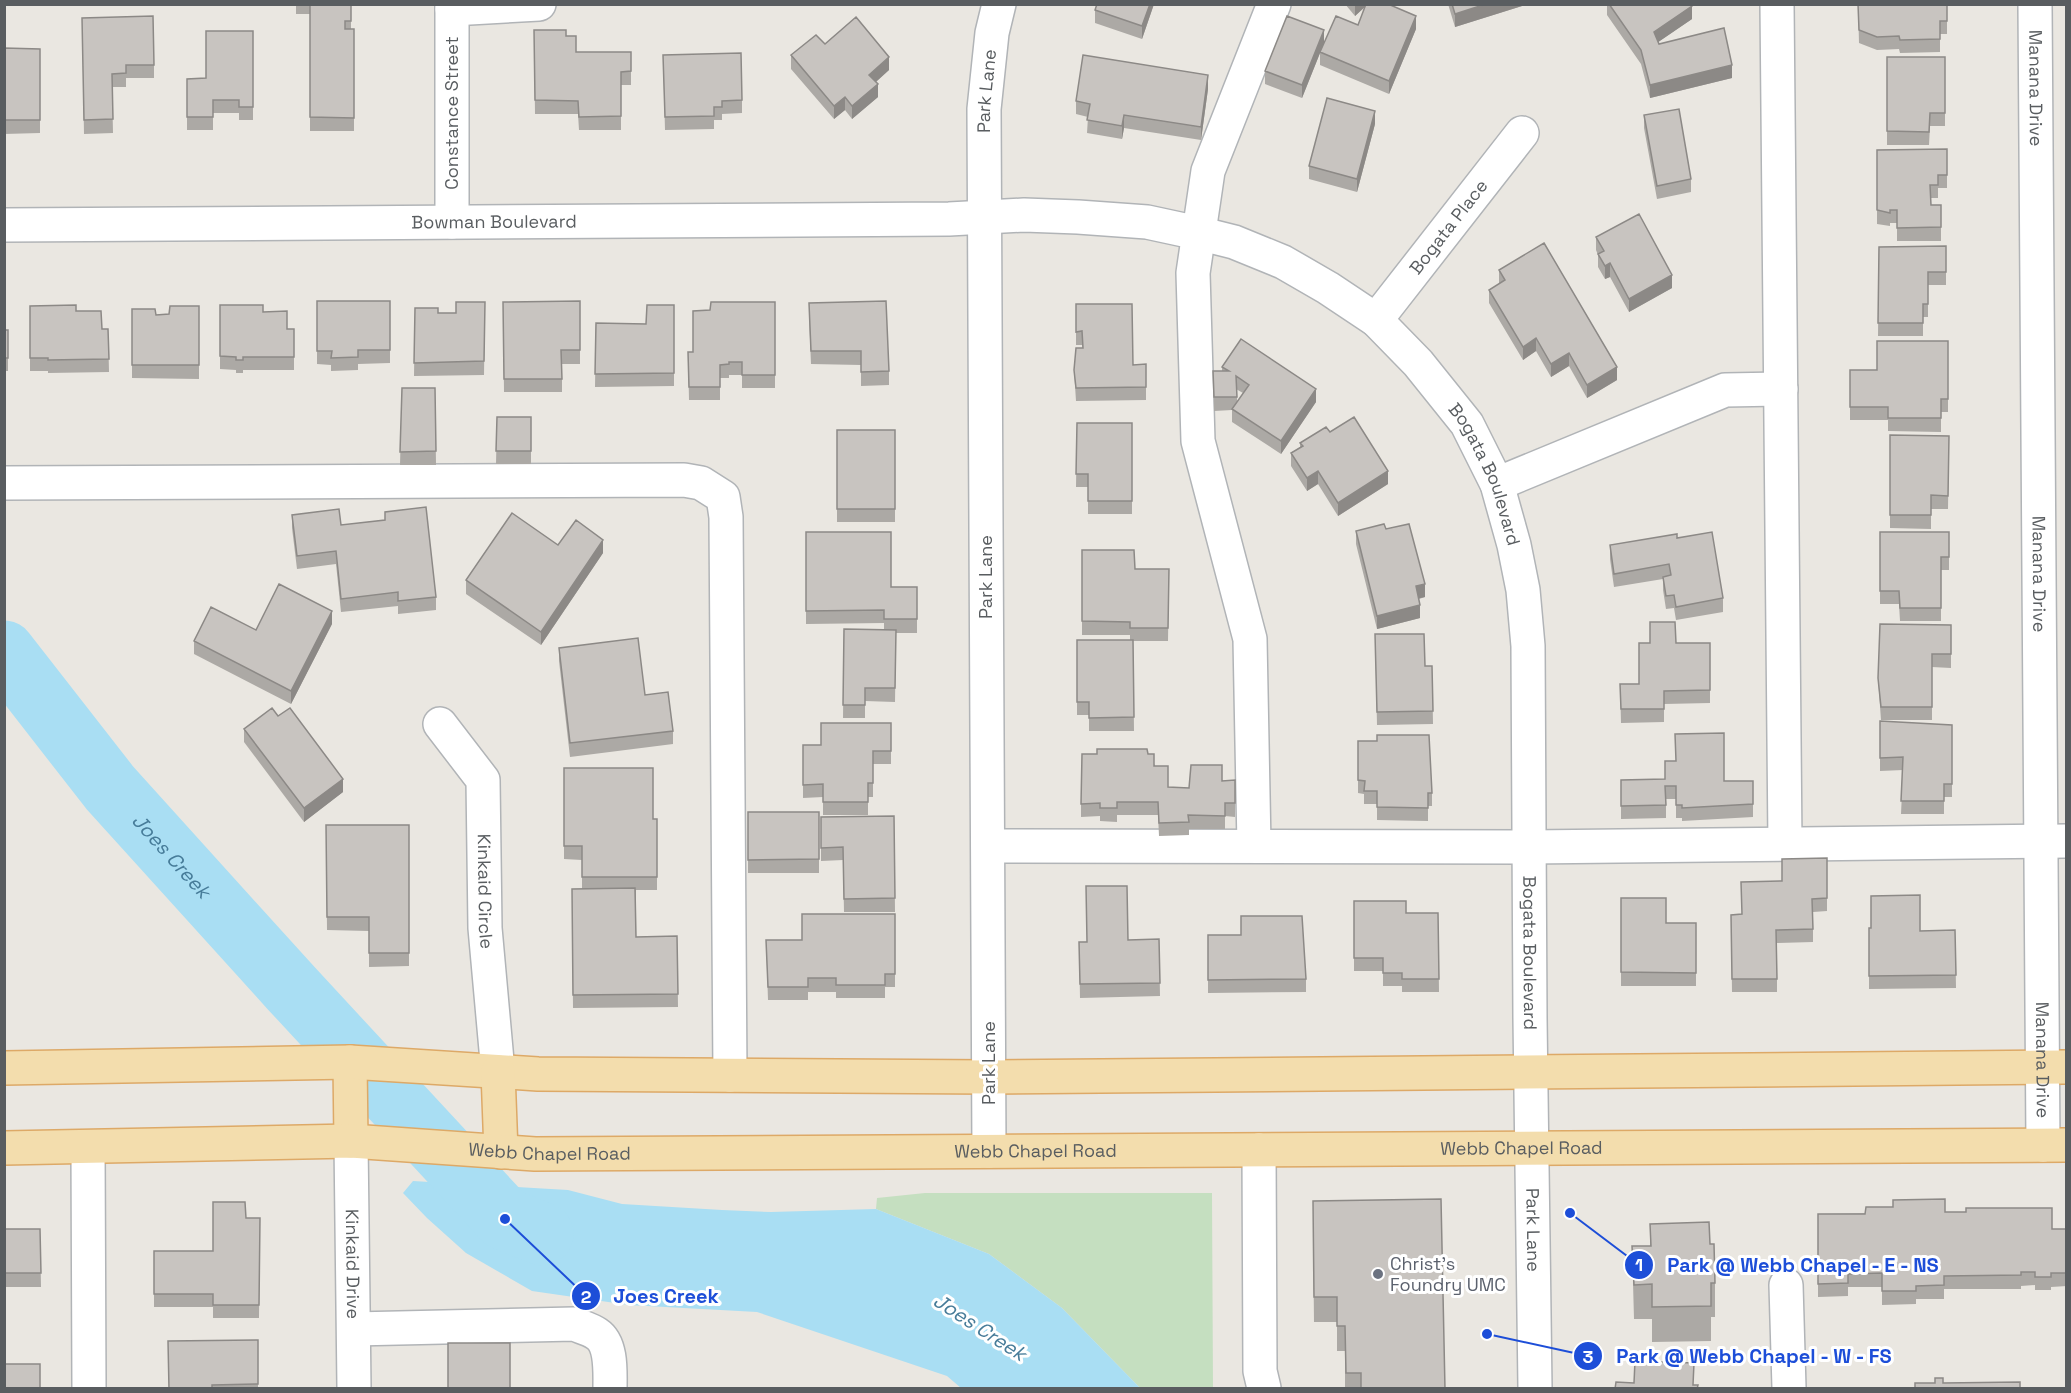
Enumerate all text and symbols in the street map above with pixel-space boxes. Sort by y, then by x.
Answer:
street label: Manana Drive [2024,30,2048,146]
street label: Constance Street [440,36,463,190]
street label: Park Lane [972,48,1001,133]
street label: Bogata Place [1404,175,1492,279]
street label: Bowman Boulevard [411,209,577,233]
street label: Bogata Boulevard [1444,398,1526,548]
street label: Manana Drive [2028,516,2051,632]
street label: Park Lane [974,535,997,619]
water label: Joes Creek [126,808,218,905]
street label: Kinkaid Circle [473,834,499,950]
street label: Bogata Boulevard [1518,876,1542,1030]
street label: Manana Drive [2031,1002,2055,1118]
street label: Park Lane [977,1021,1000,1105]
street label: Webb Chapel Road [1440,1136,1603,1160]
street label: Webb Chapel Road [468,1137,631,1165]
street label: Webb Chapel Road [954,1139,1117,1163]
street label: Park Lane [1521,1188,1545,1272]
street label: Kinkaid Drive [341,1209,365,1319]
callout: Park @ Webb Chapel - E - NS [1624,1246,1951,1284]
place label: Christ's Foundry UMC [1390,1252,1506,1296]
text: Park @ Webb Chapel - E - NS [1667,1252,1939,1278]
text: 1 [1635,1253,1643,1276]
marker: Christ's Foundry UMC [1371,1267,1385,1281]
callout: Joes Creek [571,1277,731,1315]
text: Joes Creek [613,1283,719,1309]
text: 2 [581,1285,592,1308]
water label: Joes Creek [929,1287,1033,1368]
callout: Park @ Webb Chapel - W - FS [1573,1337,1905,1375]
text: Park @ Webb Chapel - W - FS [1616,1343,1892,1369]
text: 3 [1583,1345,1594,1368]

